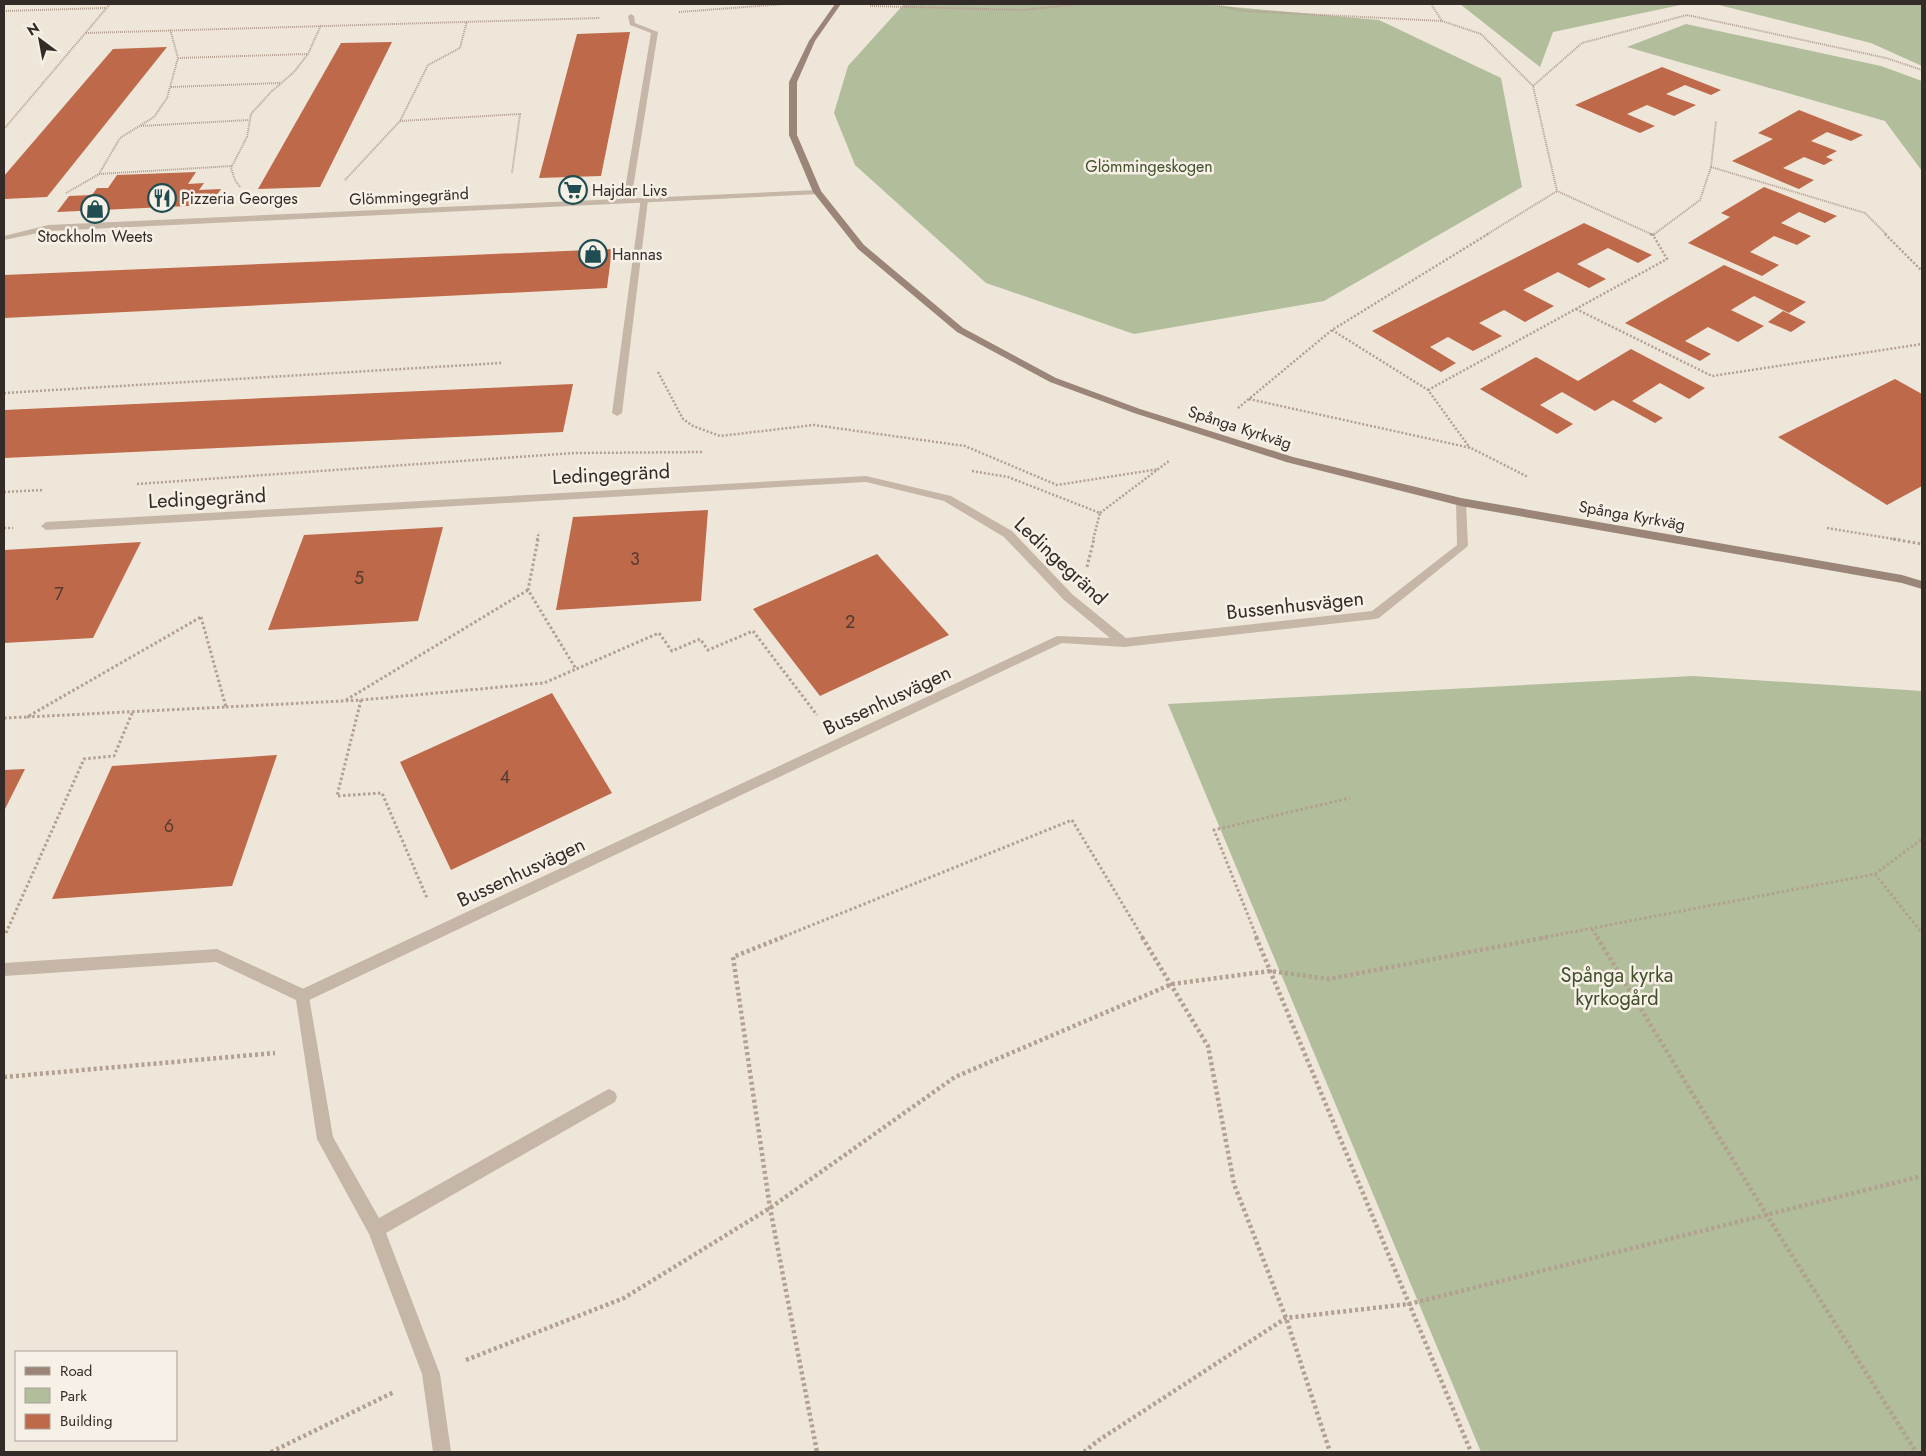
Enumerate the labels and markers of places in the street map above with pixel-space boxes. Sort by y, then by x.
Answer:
supermarket icon: Hajdar Livs [558,175,588,205]
place label: Hajdar Livs [592,179,667,202]
restaurant icon: Pizzeria Georges [147,183,177,213]
place label: Pizzeria Georges [181,187,298,210]
shop icon: Stockholm Weets [80,194,110,224]
place label: Stockholm Weets [37,225,153,248]
shop icon: Hannas [578,239,608,269]
place label: Hannas [612,243,662,266]

